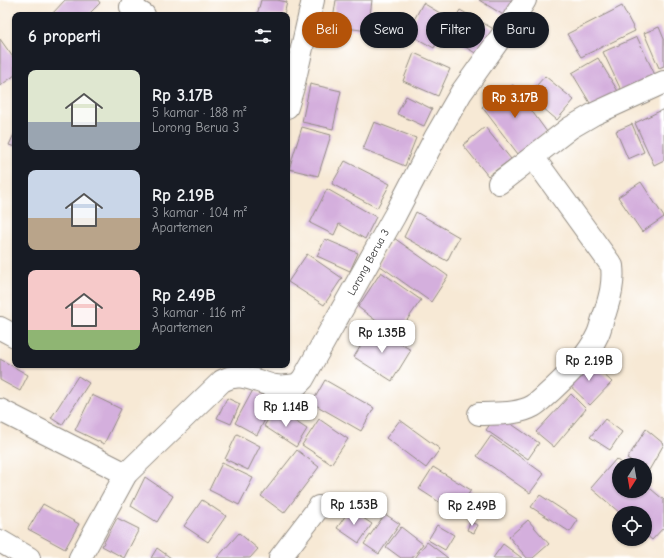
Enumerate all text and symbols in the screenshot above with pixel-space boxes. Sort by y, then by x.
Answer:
chip: Beli [302,12,352,48]
chip: Sewa [360,12,418,48]
chip: Filter [426,12,485,48]
chip: Baru [493,12,549,48]
icon: filters [252,25,274,47]
text: 6 properti [28,27,101,46]
pin: Rp 3.17B [474,85,556,119]
icon: home [60,86,108,134]
text: Rp 3.17B [152,86,213,105]
text: Rp 3.17B [492,90,538,105]
text: 5 kamar · 188 m² [152,105,247,120]
text: Lorong Berua 3 [152,120,239,135]
icon: home [60,186,108,234]
text: Rp 2.19B [152,186,214,205]
text: 3 kamar · 104 m² [152,205,247,220]
text: Apartemen [152,220,213,235]
street label: Lorong Berua 3 [345,227,392,298]
icon: home [60,286,108,334]
text: Rp 2.49B [152,286,216,305]
text: 3 kamar · 116 m² [152,305,245,320]
text: Apartemen [152,320,213,335]
pin: Rp 1.35B [341,320,423,354]
text: Rp 1.35B [358,325,406,340]
pin: Rp 2.19B [548,348,630,382]
text: Rp 2.19B [565,353,613,368]
pin: Rp 1.14B [245,394,327,428]
text: Rp 1.14B [263,399,309,414]
north arrow [612,458,652,498]
map controls [612,458,652,546]
pin: Rp 1.53B [313,492,395,526]
pin: Rp 2.49B [431,493,513,527]
text: Rp 1.53B [330,497,378,512]
text: Rp 2.49B [448,498,496,513]
button: locate [612,506,652,546]

